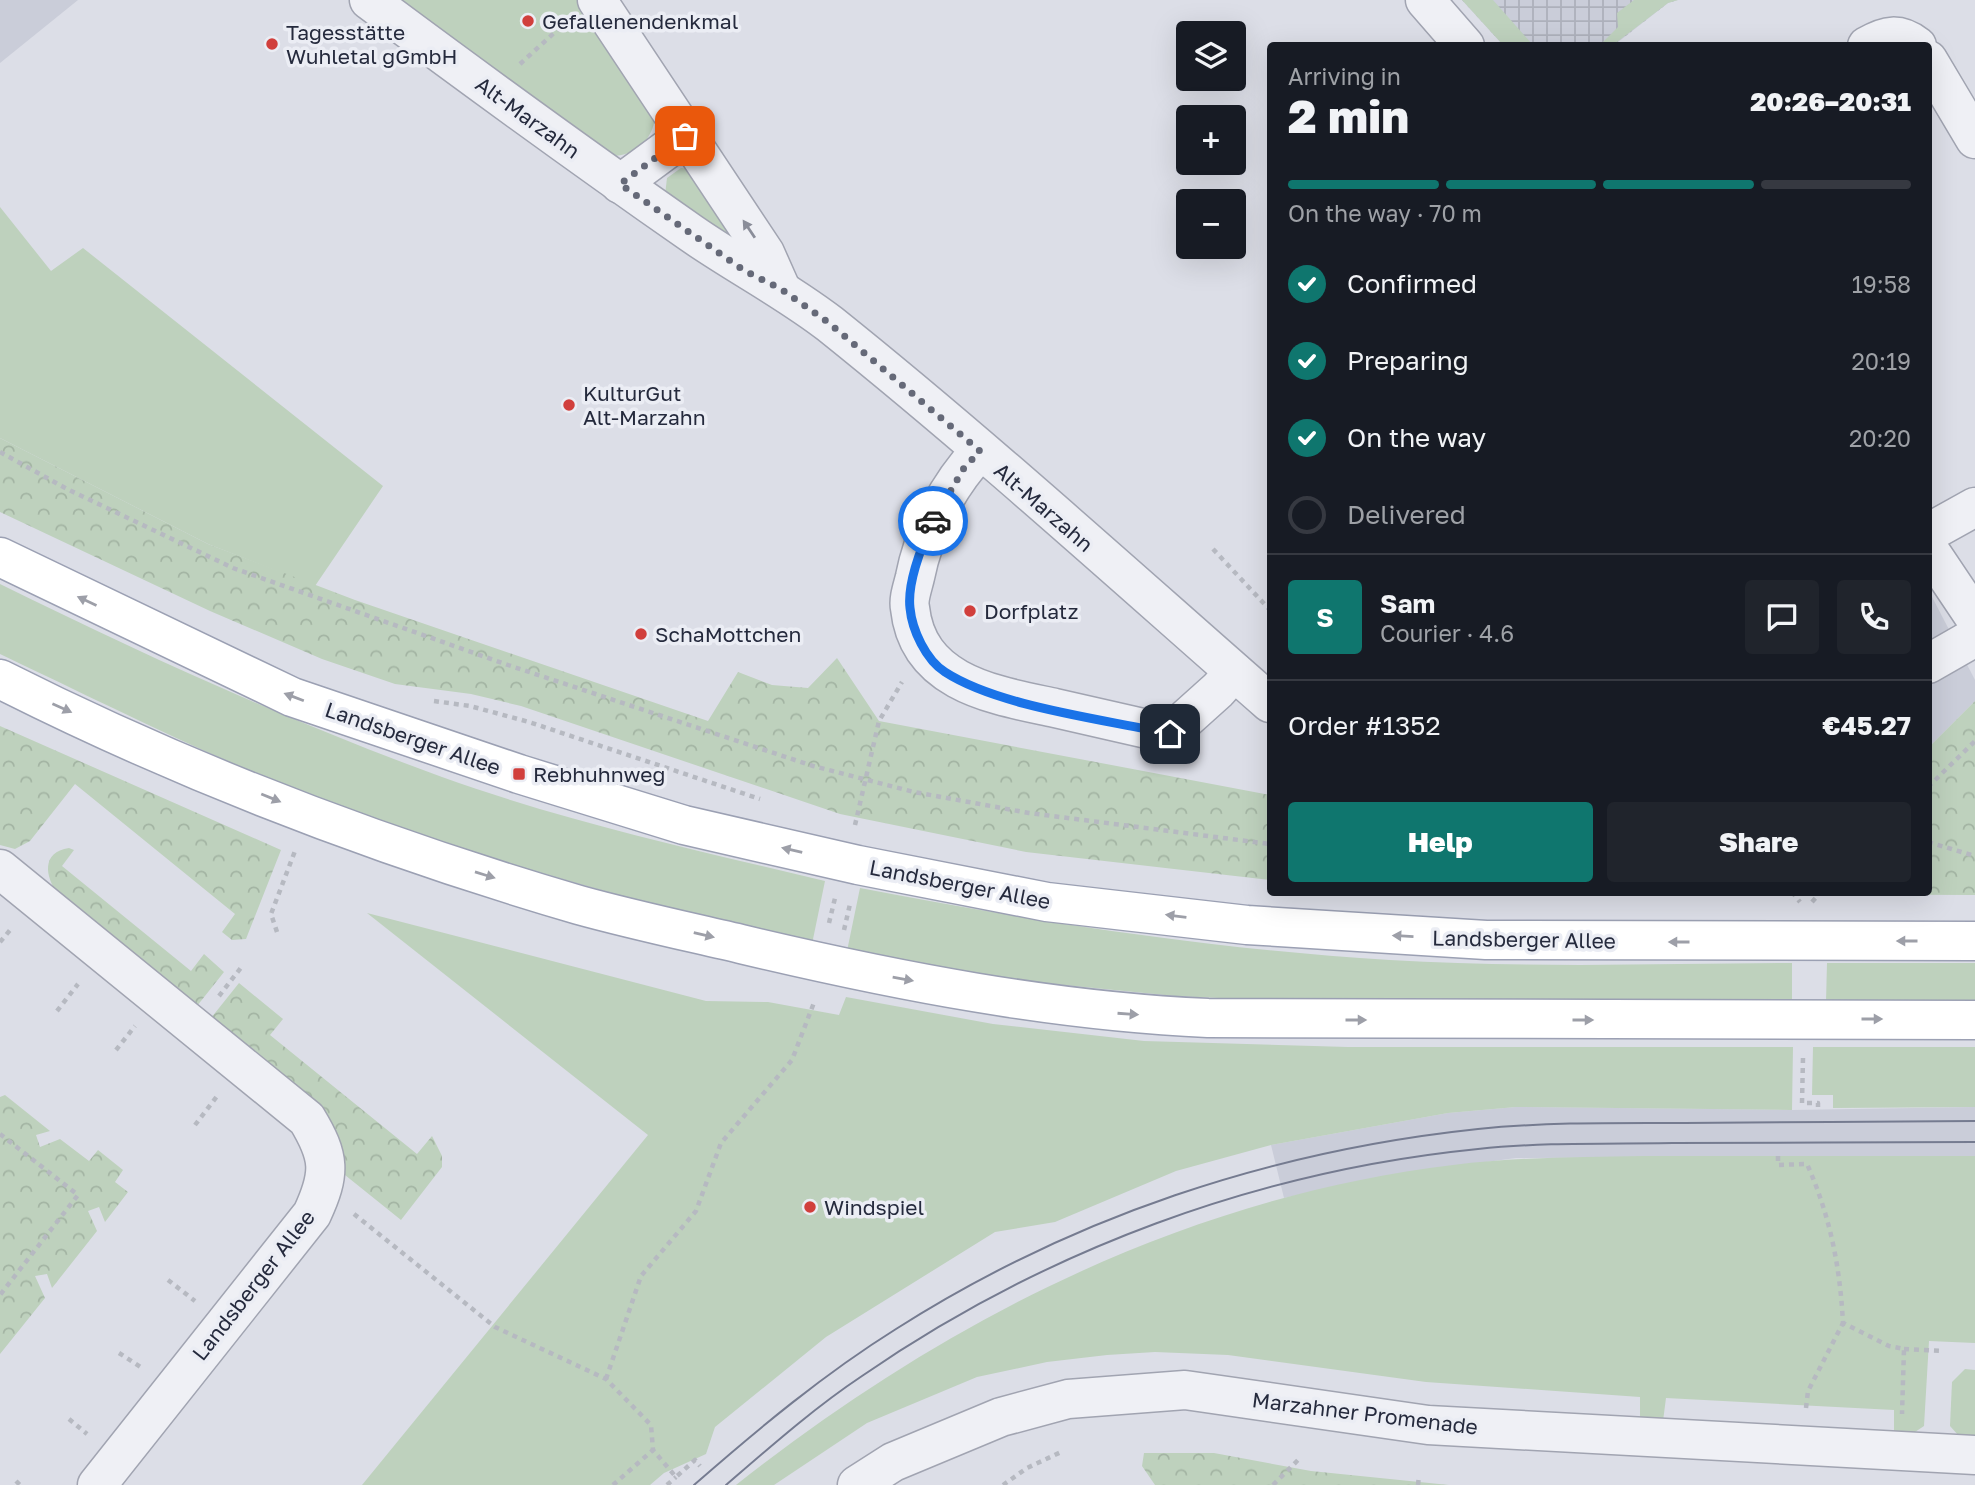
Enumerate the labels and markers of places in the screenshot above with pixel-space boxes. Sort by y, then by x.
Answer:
place label: Gefallenendenkmal [542,8,738,34]
marker: Gefallenendenkmal [520,13,536,29]
place label: Tagesstätte Wuhletal gGmbH [286,19,457,69]
marker: Tagesstätte Wuhletal gGmbH [264,36,280,52]
pin [655,106,715,166]
place label: KulturGut Alt-Marzahn [583,380,706,430]
marker: KulturGut Alt-Marzahn [561,397,577,413]
place label: Dorfplatz [984,598,1078,624]
marker: Dorfplatz [962,603,978,619]
place label: SchaMottchen [655,621,801,647]
marker: SchaMottchen [633,626,649,642]
pin [1140,704,1200,764]
place label: Rebhuhnweg [533,761,665,787]
marker: Rebhuhnweg [511,766,527,782]
place label: Windspiel [824,1194,924,1220]
marker: Windspiel [802,1199,818,1215]

